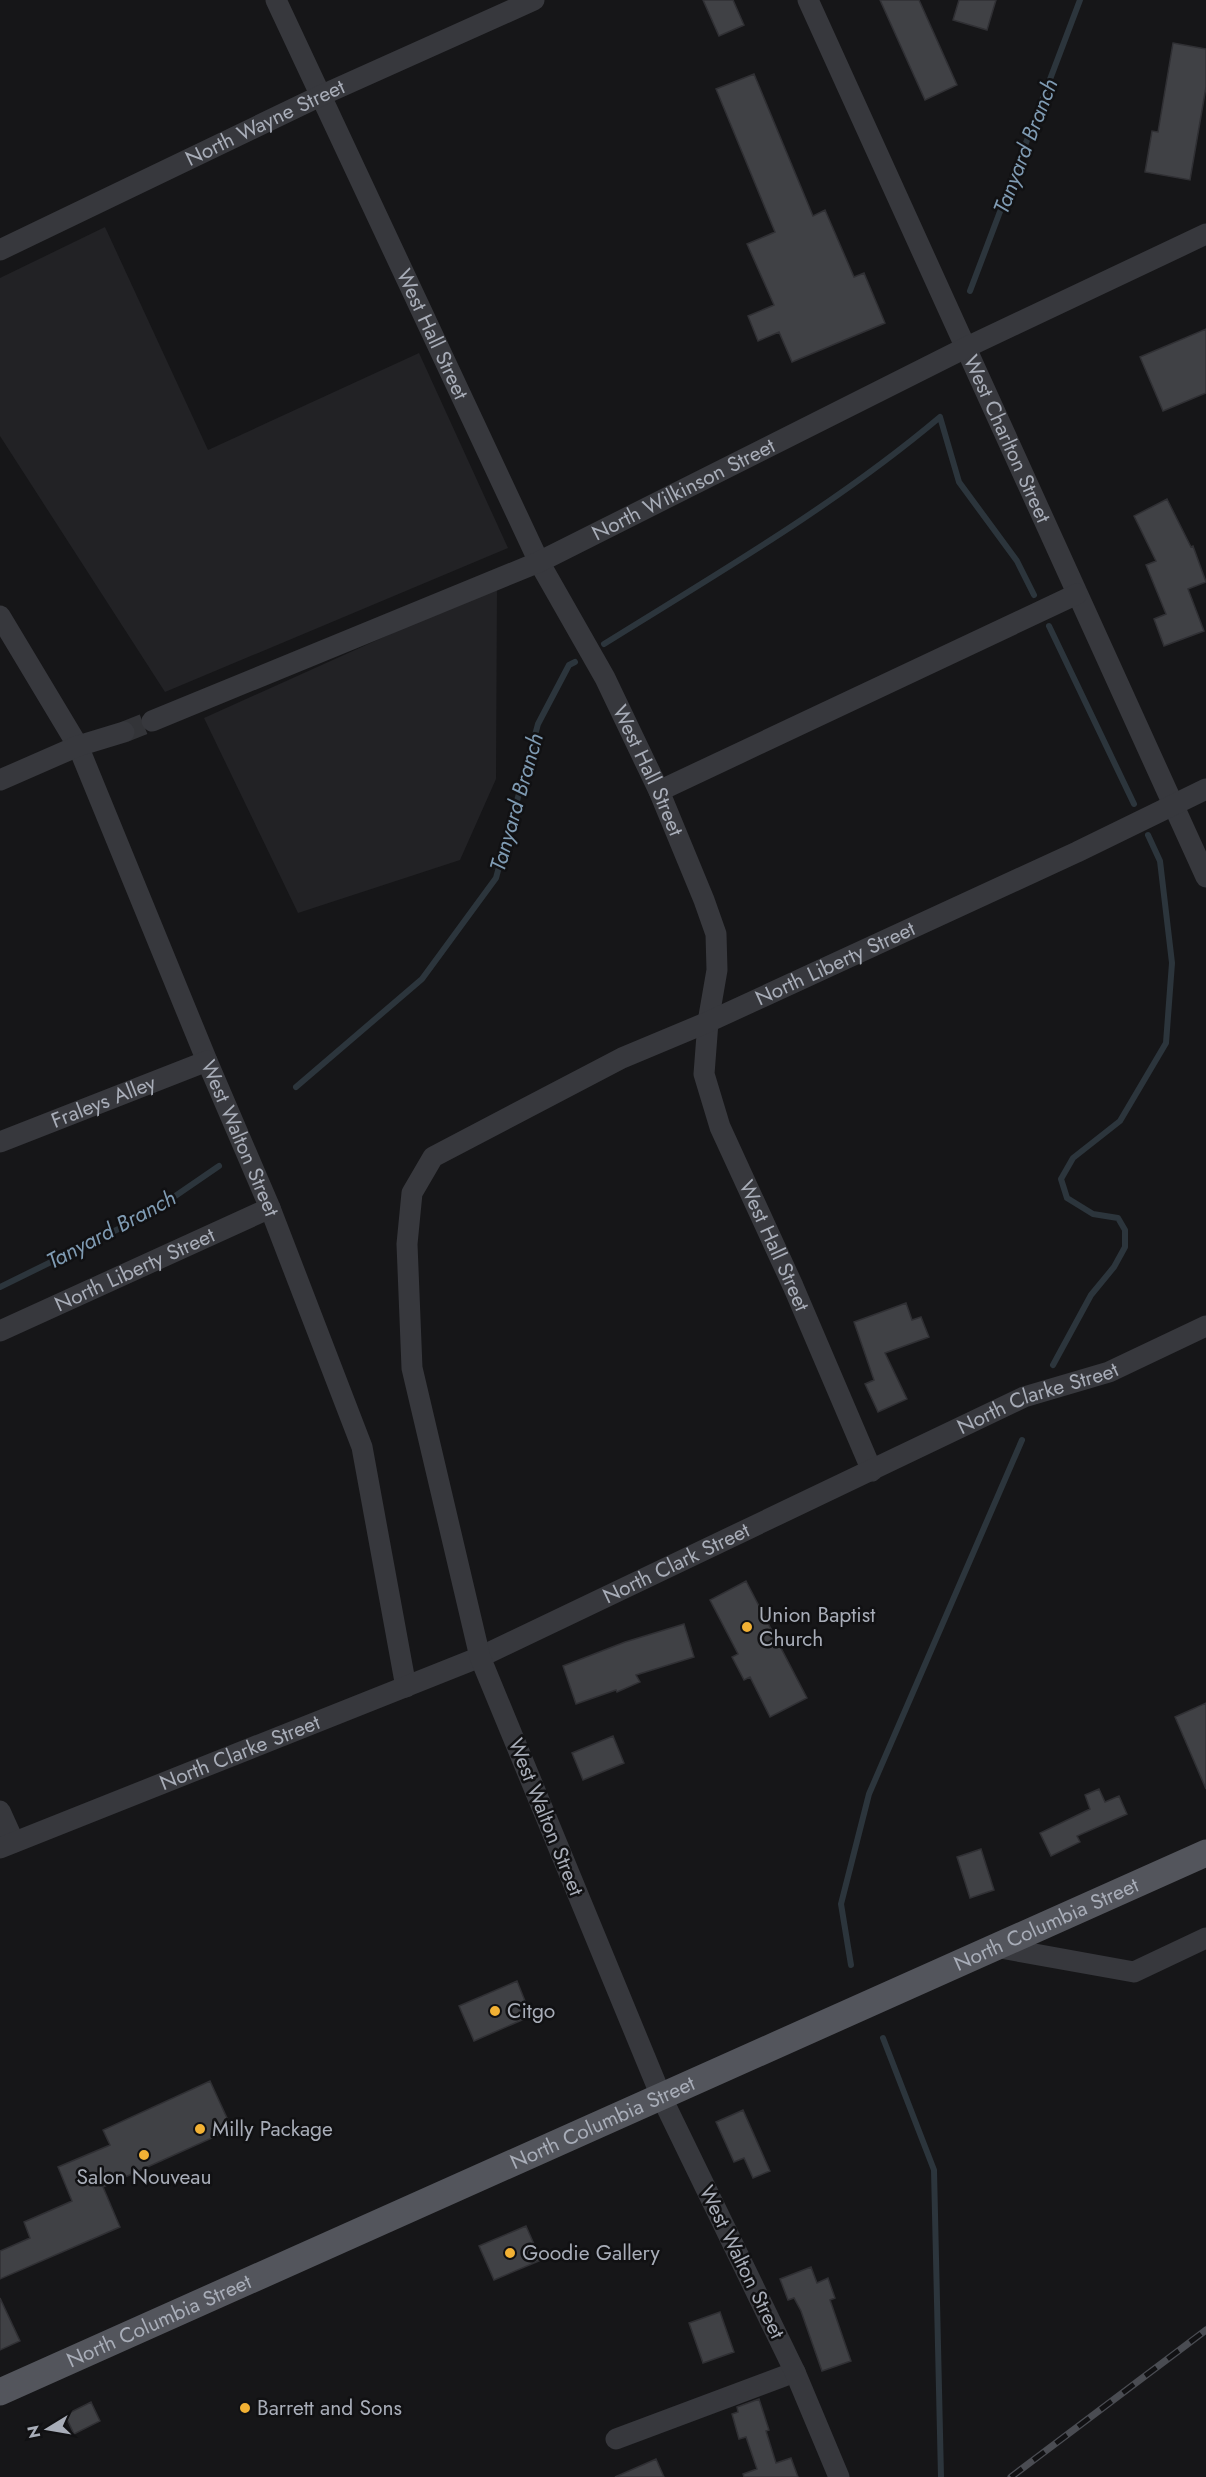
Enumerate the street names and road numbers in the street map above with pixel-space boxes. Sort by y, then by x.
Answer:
street label: North Wayne Street [180,72,350,174]
street label: West Hall Street [389,264,476,404]
street label: West Charlton Street [956,350,1058,528]
street label: North Wilkinson Street [587,431,780,548]
street label: West Hall Street [605,700,691,840]
street label: North Liberty Street [750,914,920,1013]
street label: West Walton Street [193,1055,287,1221]
street label: Fraleys Alley [47,1067,161,1136]
street label: West Hall Street [731,1175,817,1316]
street label: North Liberty Street [50,1220,220,1319]
street label: North Clarke Street [952,1355,1123,1442]
street label: North Clark Street [598,1515,755,1611]
street label: North Clarke Street [155,1707,324,1798]
street label: West Walton Street [501,1734,591,1900]
street label: North Columbia Street [949,1870,1143,1979]
street label: North Columbia Street [505,2068,700,2177]
street label: West Walton Street [692,2180,792,2344]
street label: North Columbia Street [62,2267,256,2375]

